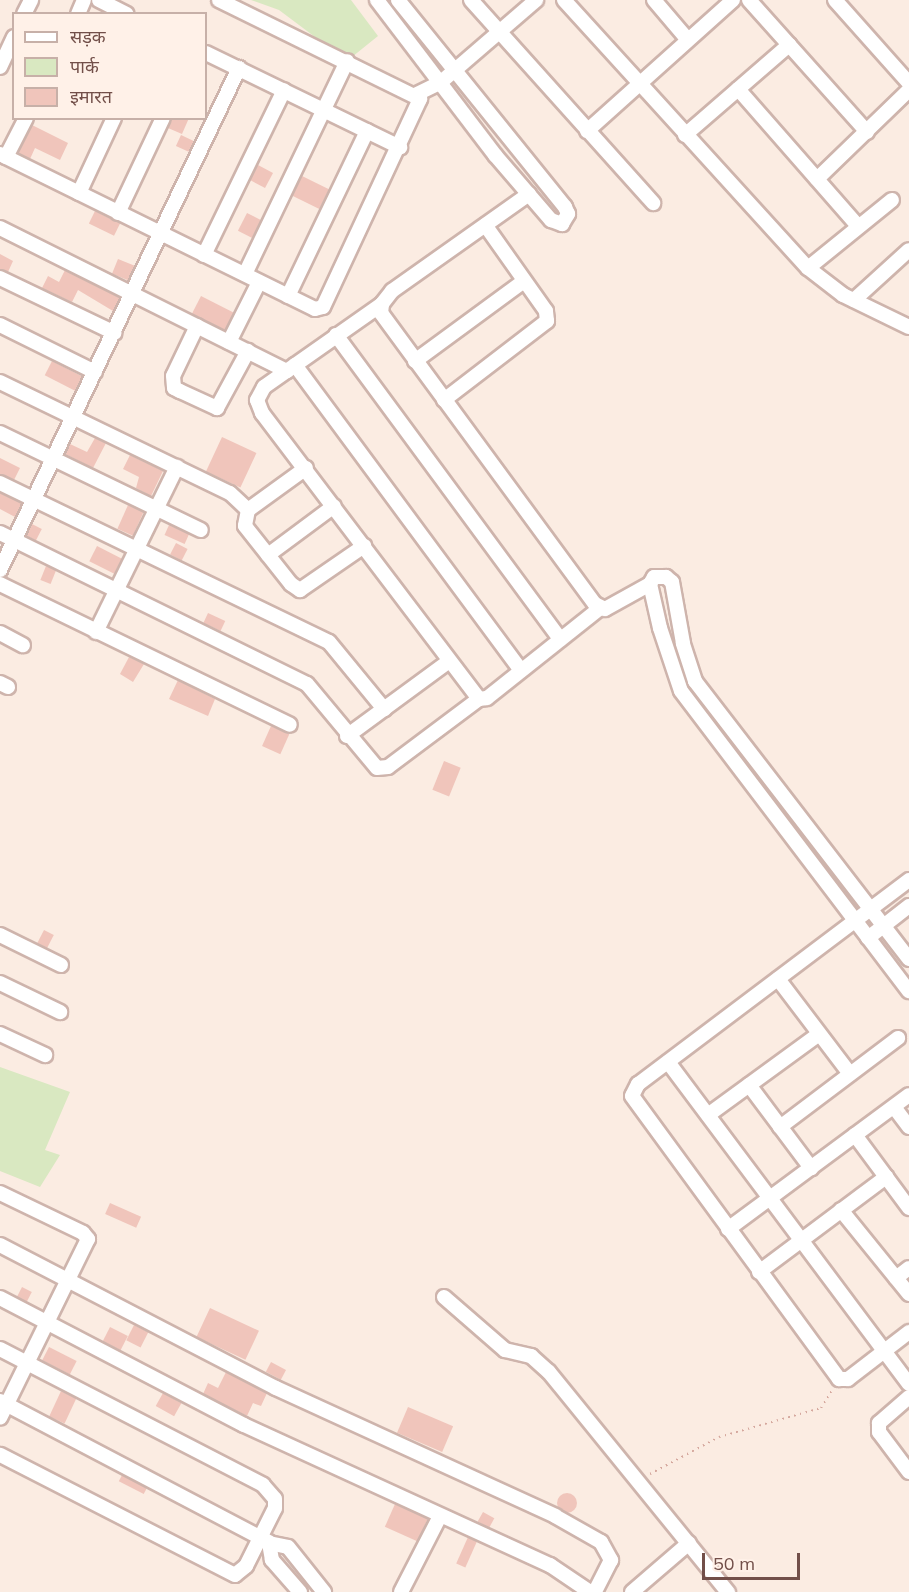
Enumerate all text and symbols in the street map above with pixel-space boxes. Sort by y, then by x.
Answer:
legend [12,12,207,120]
text: सड़क [70,25,106,48]
text: पार्क [70,55,99,78]
text: इमारत [70,85,112,108]
scale bar [705,1541,802,1579]
text: 50 m [713,1552,755,1575]

